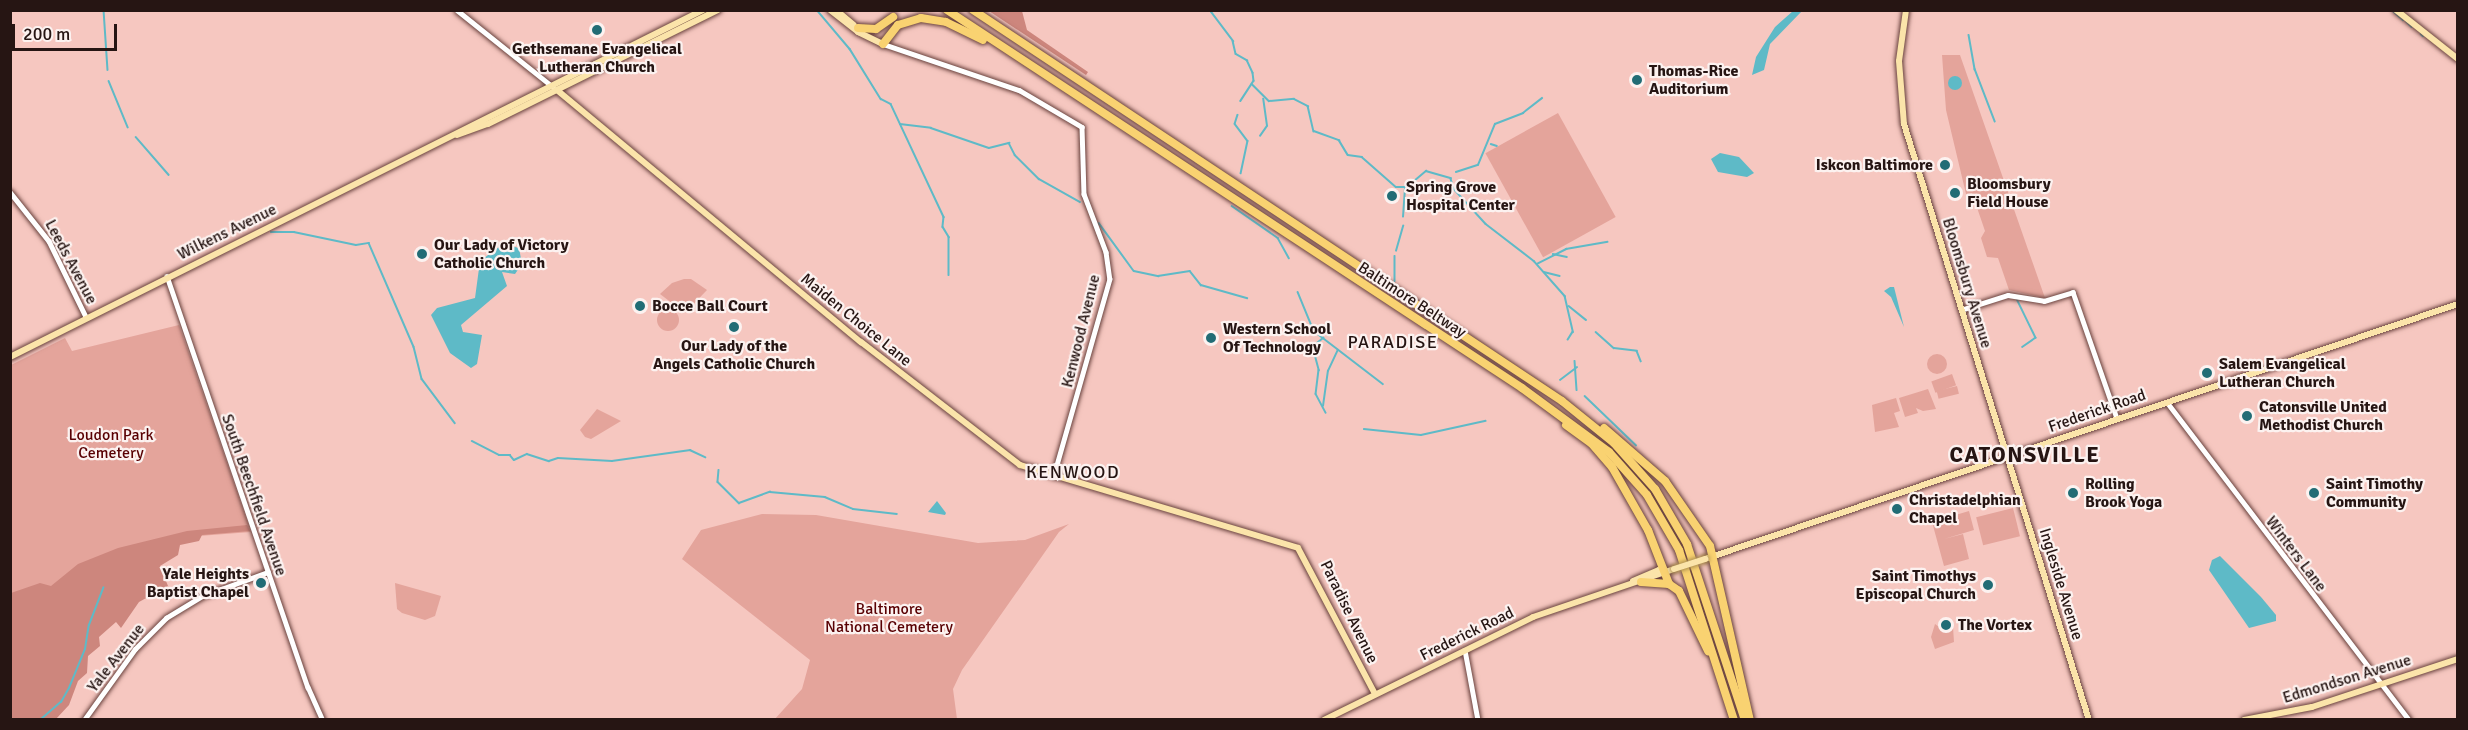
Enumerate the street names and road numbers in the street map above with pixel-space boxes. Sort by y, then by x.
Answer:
street label: Wilkens Avenue [174,200,280,264]
street label: Leeds Avenue [41,216,101,308]
street label: Bloomsbury Avenue [1938,216,1996,350]
street label: Baltimore Beltway [1354,258,1470,342]
street label: Maiden Choice Lane [797,269,915,371]
street label: Kenwood Avenue [1058,272,1104,390]
street label: Frederick Road [2046,385,2148,437]
street label: South Beechfield Avenue [217,412,291,578]
street label: Winters Lane [2261,512,2331,596]
street label: Ingleside Avenue [2035,526,2087,642]
street label: Paradise Avenue [1316,557,1382,667]
street label: Frederick Road [1417,603,1517,665]
street label: Yale Avenue [83,620,149,696]
street label: Edmondson Avenue [2280,650,2414,708]

